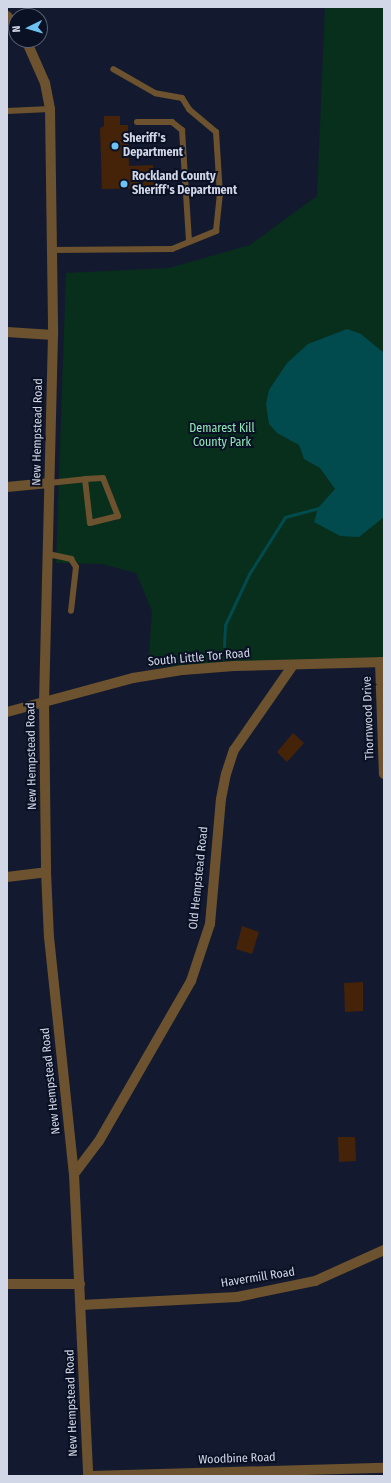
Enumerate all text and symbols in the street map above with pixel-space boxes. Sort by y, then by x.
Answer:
north arrow [8,8,48,48]
text: N [10,25,23,33]
place label: Sheriff's Department [123,132,183,160]
marker: Sheriff's Department [110,141,120,151]
place label: Rockland County Sheriff's Department [132,170,237,198]
marker: Rockland County Sheriff's Department [119,179,129,189]
street label: New Hempstead Road [30,378,46,486]
park label: Demarest Kill County Park [189,422,255,450]
street label: South Little Tor Road [147,646,251,670]
street label: Thornwood Drive [360,676,378,760]
street label: New Hempstead Road [24,702,40,810]
street label: Old Hempstead Road [186,826,212,930]
street label: New Hempstead Road [38,1027,64,1135]
street label: Havermill Road [220,1265,296,1291]
street label: New Hempstead Road [63,1349,81,1457]
street label: Woodbine Road [198,1450,276,1468]

